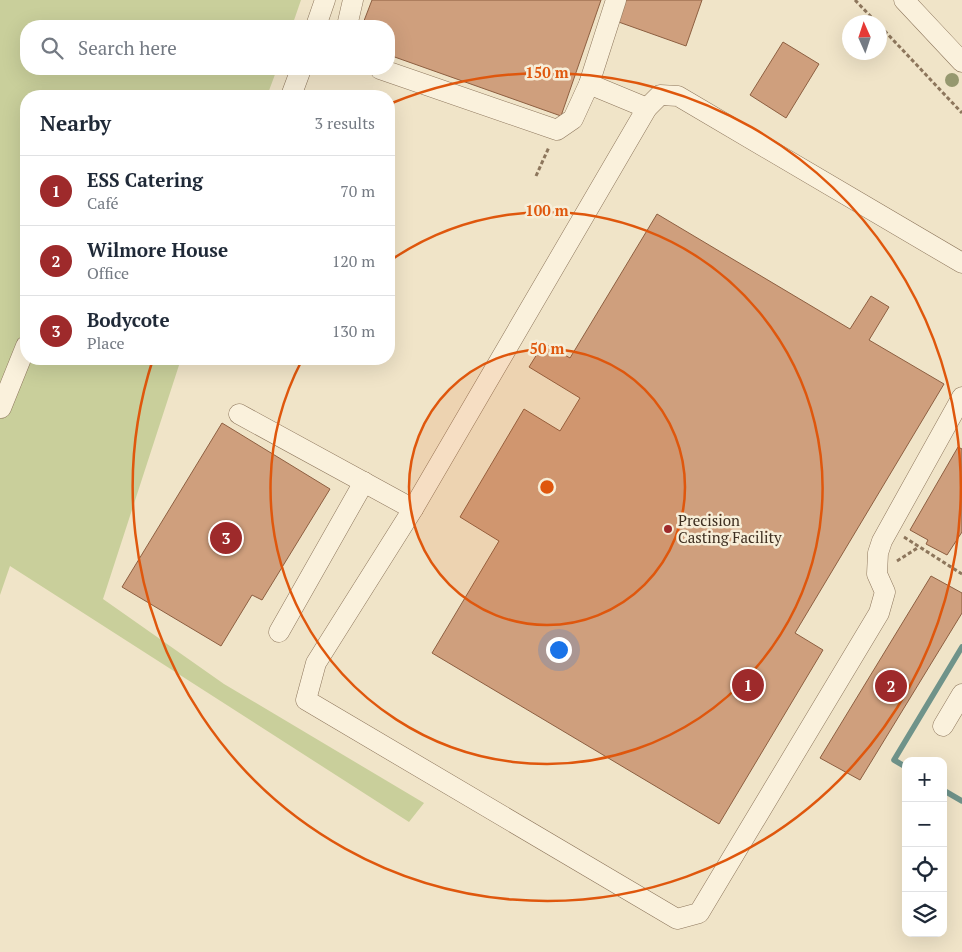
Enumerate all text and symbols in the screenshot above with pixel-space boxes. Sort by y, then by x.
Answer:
north arrow [842,15,887,60]
search box [20,20,395,75]
icon: search [38,34,66,62]
text: Search here [78,35,177,60]
text: 150 m [525,62,569,82]
text: Nearby [40,109,111,137]
text: 3 results [315,112,375,134]
text: ESS Catering [87,167,203,192]
text: 1 [51,180,61,202]
text: 70 m [340,180,375,202]
text: Café [87,192,119,214]
text: 100 m [525,200,569,220]
text: Wilmore House [87,237,228,262]
text: 2 [51,250,61,272]
text: 120 m [332,250,375,272]
text: Office [87,262,129,284]
text: Bodycote [87,307,170,332]
text: 3 [51,320,61,342]
text: 130 m [332,320,375,342]
text: Place [87,332,125,354]
text: 50 m [530,338,565,358]
centre of rings [538,478,556,496]
place label: Precision Casting Facility [678,510,782,547]
pin: 3 [210,519,242,557]
marker: Precision Casting Facility [662,523,674,535]
your location [546,637,572,663]
pin: 1 [732,666,764,704]
pin: 2 [875,667,907,705]
map controls [902,757,947,937]
button: + [902,757,947,802]
button: − [902,802,947,847]
button: locate [902,847,947,892]
button: layers [902,892,947,937]

